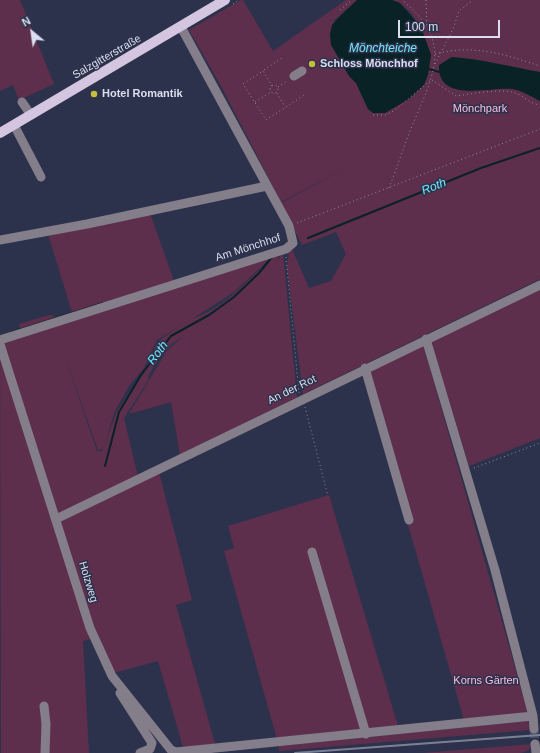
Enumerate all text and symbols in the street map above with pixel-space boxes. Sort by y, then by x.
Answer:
north arrow [12,12,52,52]
scale bar [400,12,502,38]
text: N [20,14,33,29]
text: 100 m [405,20,438,34]
street label: Salzgitterstraße [70,32,144,82]
water label: Mönchteiche [349,42,417,56]
place label: Schloss Mönchhof [320,57,418,71]
marker: Schloss Mönchhof [307,59,317,69]
place label: Hotel Romantik [102,87,183,101]
marker: Hotel Romantik [89,89,99,99]
park label: Mönchpark [453,102,507,116]
water label: Roth [420,176,448,198]
street label: Am Mönchhof [214,231,282,265]
water label: Roth [145,339,171,367]
street label: An der Rot [265,373,319,407]
street label: Holzweg [76,560,100,604]
park label: Korns Gärten [453,674,519,688]

